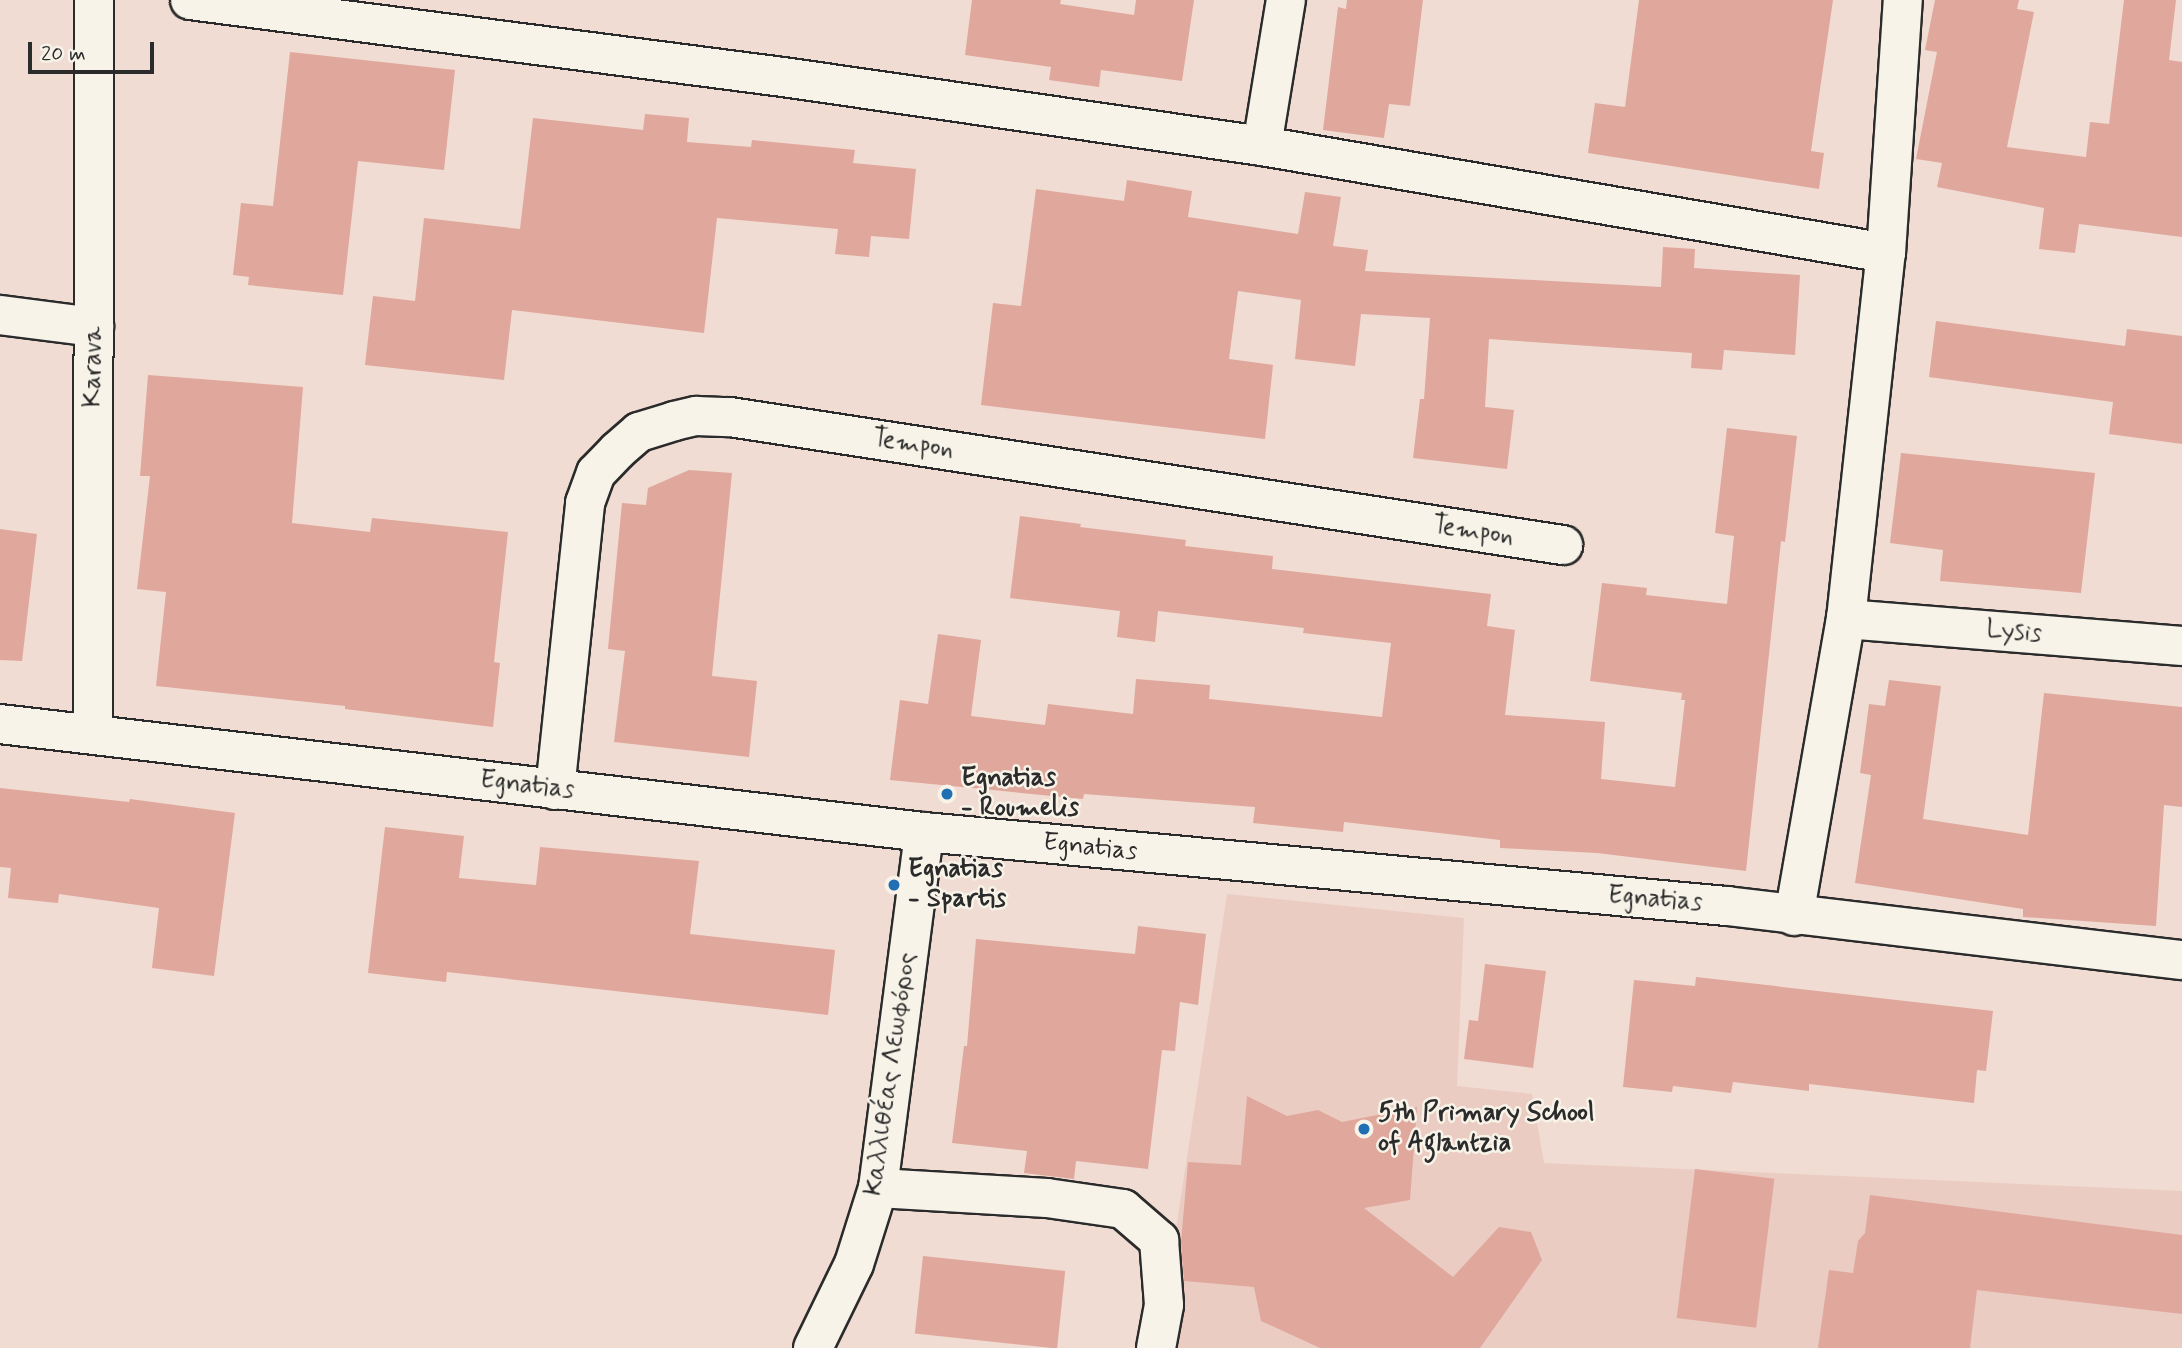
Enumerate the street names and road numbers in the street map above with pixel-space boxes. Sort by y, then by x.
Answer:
street label: Karava [78,327,110,407]
street label: Tempon [870,423,956,467]
street label: Tempon [1430,510,1516,554]
street label: Lysis [1985,615,2043,651]
street label: Egnatias [478,765,576,807]
street label: Egnatias [1041,828,1139,868]
street label: Egnatias [1606,880,1704,920]
street label: Καλλιθέας Λεωφόρος [858,950,924,1198]

